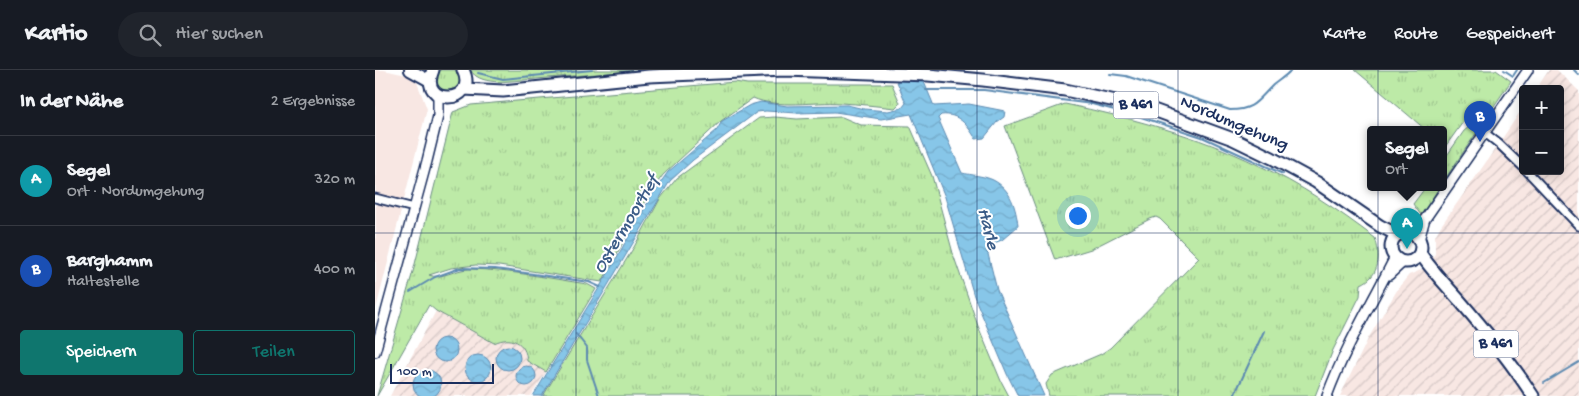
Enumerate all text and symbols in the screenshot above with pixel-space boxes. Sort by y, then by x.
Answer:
search box [118,12,468,57]
text: Kartio [25,20,88,49]
icon: search [136,21,164,49]
text: Hier suchen [176,23,263,46]
text: Karte [1323,24,1366,45]
text: Route [1394,24,1438,45]
text: Gespeichert [1466,24,1554,45]
map controls [1519,85,1564,175]
button: + [1519,85,1564,130]
text: In der Nähe [20,90,123,115]
road number: B 461 [1113,92,1159,118]
street label: Nordumgehung [1177,92,1291,156]
text: 2 Ergebnisse [271,93,355,112]
pin: B [1464,101,1496,142]
popup [1367,126,1447,191]
button: − [1519,130,1564,175]
text: Segel [1385,138,1429,161]
text: Segel [67,160,110,183]
text: Ort [1385,161,1407,180]
water label: Ostermoortief [589,169,667,278]
text: A [31,171,41,190]
text: 320 m [315,171,355,190]
text: Ort · Nordumgehung [67,183,204,202]
your location [1065,203,1091,229]
water label: Harle [970,206,1004,253]
pin: A [1391,208,1423,249]
text: Barghamm [67,250,153,273]
text: B [32,261,40,280]
text: 400 m [314,261,355,280]
text: Haltestelle [67,273,139,292]
button: Speichern [20,330,183,375]
button: Teilen [193,330,355,375]
road number: B 461 [1473,330,1519,358]
scale bar [390,361,494,384]
text: 100 m [397,364,432,381]

